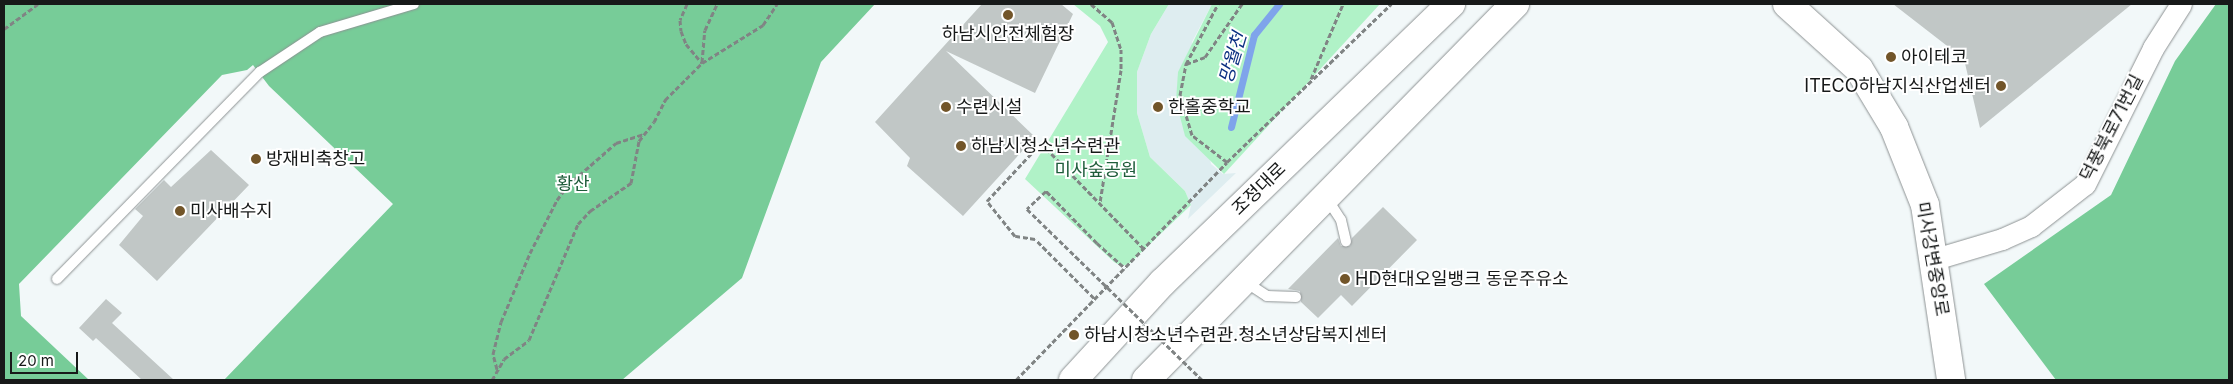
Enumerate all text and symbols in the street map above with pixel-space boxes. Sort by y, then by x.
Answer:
marker: 하남시안전체험장 [1002,9,1014,21]
place label: 하남시안전체험장 [942,23,1074,45]
water label: 망월천 [1214,30,1252,86]
place label: 아이테코 [1901,46,1967,68]
marker: 아이테코 [1885,51,1897,63]
street label: 덕풍북로71번길 [2076,71,2148,185]
place label: ITECO하남지식산업센터 [1804,75,1991,97]
marker: ITECO하남지식산업센터 [1995,80,2007,92]
place label: 수련시설 [956,96,1022,118]
place label: 한홀중학교 [1168,96,1251,118]
marker: 수련시설 [940,101,952,113]
marker: 한홀중학교 [1152,101,1164,113]
place label: 하남시청소년수련관 [971,135,1120,157]
marker: 하남시청소년수련관 [955,140,967,152]
place label: 방재비축창고 [266,148,365,170]
marker: 방재비축창고 [250,153,262,165]
street label: 조정대로 [1228,158,1290,220]
park label: 미사숲공원 [1055,159,1137,181]
park label: 황산 [556,173,590,195]
place label: 미사배수지 [190,200,273,222]
street label: 미사강변중앙로 [1911,200,1953,318]
marker: 미사배수지 [174,205,186,217]
place label: HD현대오일뱅크 동운주유소 [1355,268,1569,290]
marker: HD현대오일뱅크 동운주유소 [1339,273,1351,285]
place label: 하남시청소년수련관.청소년상담복지센터 [1084,324,1387,346]
marker: 하남시청소년수련관.청소년상담복지센터 [1068,329,1080,341]
scale bar [12,342,80,374]
text: 20 m [18,351,54,370]

